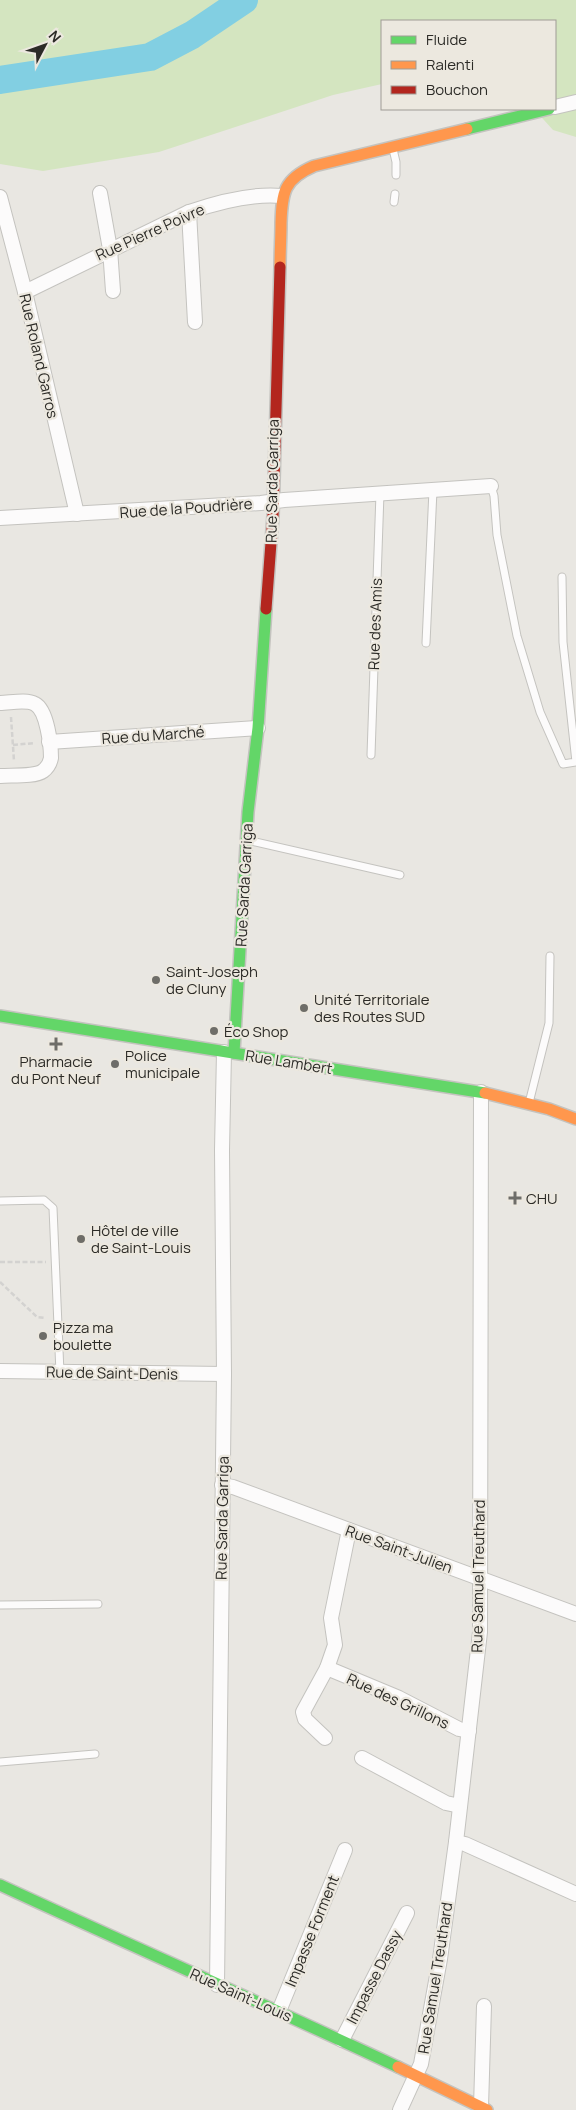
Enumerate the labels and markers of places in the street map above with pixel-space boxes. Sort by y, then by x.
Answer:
place label: Saint-Joseph de Cluny [166,961,258,999]
marker: Saint-Joseph de Cluny [150,974,162,986]
place label: Unité Territoriale des Routes SUD [314,989,430,1027]
marker: Unité Territoriale des Routes SUD [298,1002,310,1014]
place label: Éco Shop [224,1021,289,1042]
marker: Éco Shop [208,1025,220,1037]
marker: Pharmacie du Pont Neuf [50,1038,62,1050]
place label: Police municipale [125,1045,200,1083]
place label: Pharmacie du Pont Neuf [11,1051,102,1089]
marker: Police municipale [109,1058,121,1070]
place label: CHU [526,1188,558,1209]
marker: CHU [508,1191,522,1205]
place label: Hôtel de ville de Saint-Louis [91,1220,191,1258]
marker: Hôtel de ville de Saint-Louis [75,1233,87,1245]
place label: Pizza ma boulette [53,1317,113,1355]
marker: Pizza ma boulette [37,1330,49,1342]

